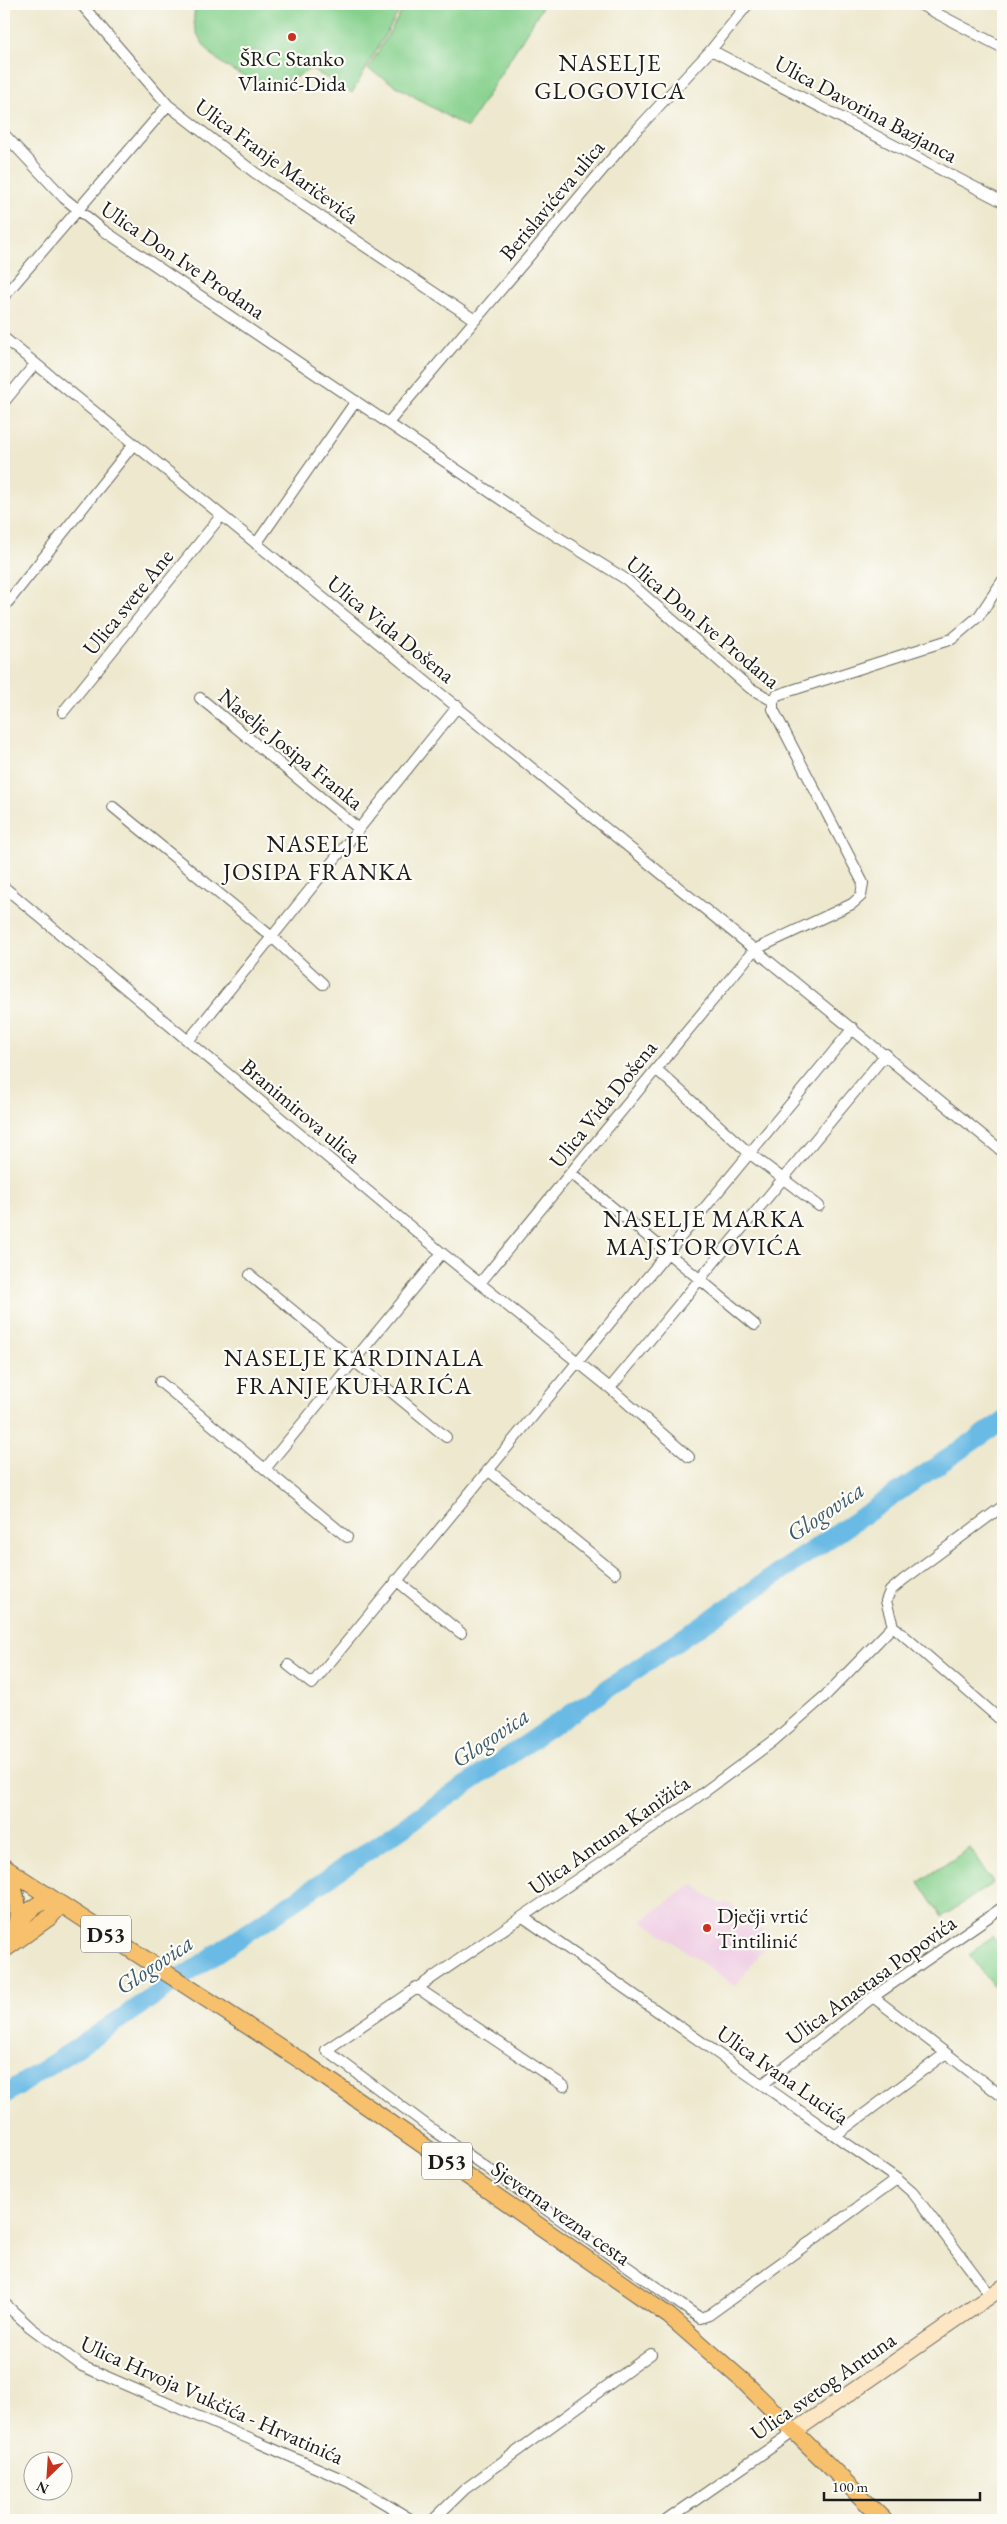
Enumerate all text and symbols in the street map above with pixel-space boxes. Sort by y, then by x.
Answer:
marker: ŠRC Stanko Vlainić-Dida [286,31,298,43]
place label: ŠRC Stanko Vlainić-Dida [238,44,346,98]
district label: NASELJE GLOGOVICA [534,47,686,106]
street label: Ulica Davorina Bazjanca [769,48,963,170]
street label: Ulica Franje Maričevića [189,92,365,230]
street label: Berislavićeva ulica [493,133,611,266]
street label: Ulica Don Ive Prodana [95,194,271,326]
street label: Ulica svete Ane [76,543,180,661]
street label: Ulica Don Ive Prodana [620,549,786,695]
street label: Ulica Vida Došena [321,569,461,690]
street label: Naselje Josipa Franka [213,682,370,816]
district label: NASELJE JOSIPA FRANKA [221,828,413,887]
street label: Ulica Vida Došena [543,1034,664,1174]
street label: Branimirova ulica [235,1052,367,1170]
district label: NASELJE MARKA MAJSTOROVIĆA [603,1203,805,1262]
district label: NASELJE KARDINALA FRANJE KUHARIĆA [224,1342,484,1401]
water label: Glogovica [780,1474,870,1548]
water label: Glogovica [445,1700,535,1774]
street label: Ulica Antuna Kanižića [523,1768,696,1902]
place label: Dječji vrtić Tintilinić [717,1901,808,1955]
street label: Ulica Anastasa Popovića [780,1908,962,2052]
road number: D53 [81,1916,131,1952]
marker: Dječji vrtić Tintilinić [701,1922,713,1934]
water label: Glogovica [109,1927,199,2001]
street label: Ulica Ivana Lucića [711,2019,855,2132]
road number: D53 [422,2142,472,2180]
street label: Sjeverna vezna cesta [485,2154,637,2272]
street label: Ulica svetog Antuna [745,2325,902,2447]
street label: Ulica Hrvoja Vukčića - Hrvatinića [76,2329,348,2471]
north arrow [22,2452,72,2502]
scale bar [824,2469,981,2501]
text: N [33,2477,51,2498]
text: 100 m [832,2477,869,2496]

